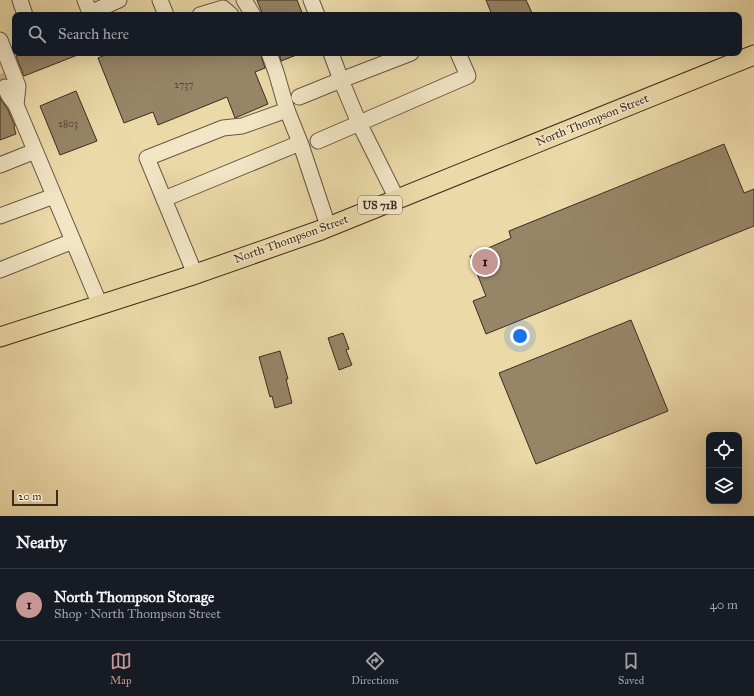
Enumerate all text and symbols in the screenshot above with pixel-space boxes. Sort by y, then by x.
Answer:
search box [12,12,742,56]
icon: search [26,23,48,45]
text: Search here [58,25,129,43]
house number: 2737 [174,79,194,91]
street label: North Thompson Street [534,91,651,149]
house number: 2803 [58,118,78,130]
road number: US 71B [358,196,402,214]
street label: North Thompson Street [232,212,351,266]
pin: 1 [472,247,498,277]
your location [510,326,530,346]
map controls [706,432,742,504]
button: locate [706,432,742,468]
button: layers [706,468,742,504]
scale bar [12,488,58,507]
text: 20 m [18,490,41,503]
text: Nearby [16,532,67,553]
text: North Thompson Storage [54,588,214,606]
text: 1 [26,597,32,613]
text: 40 m [709,597,738,613]
text: Shop · North Thompson Street [54,606,221,622]
tab: Map [110,650,132,687]
tab: Directions [351,650,399,687]
tab: Saved [618,650,644,687]

